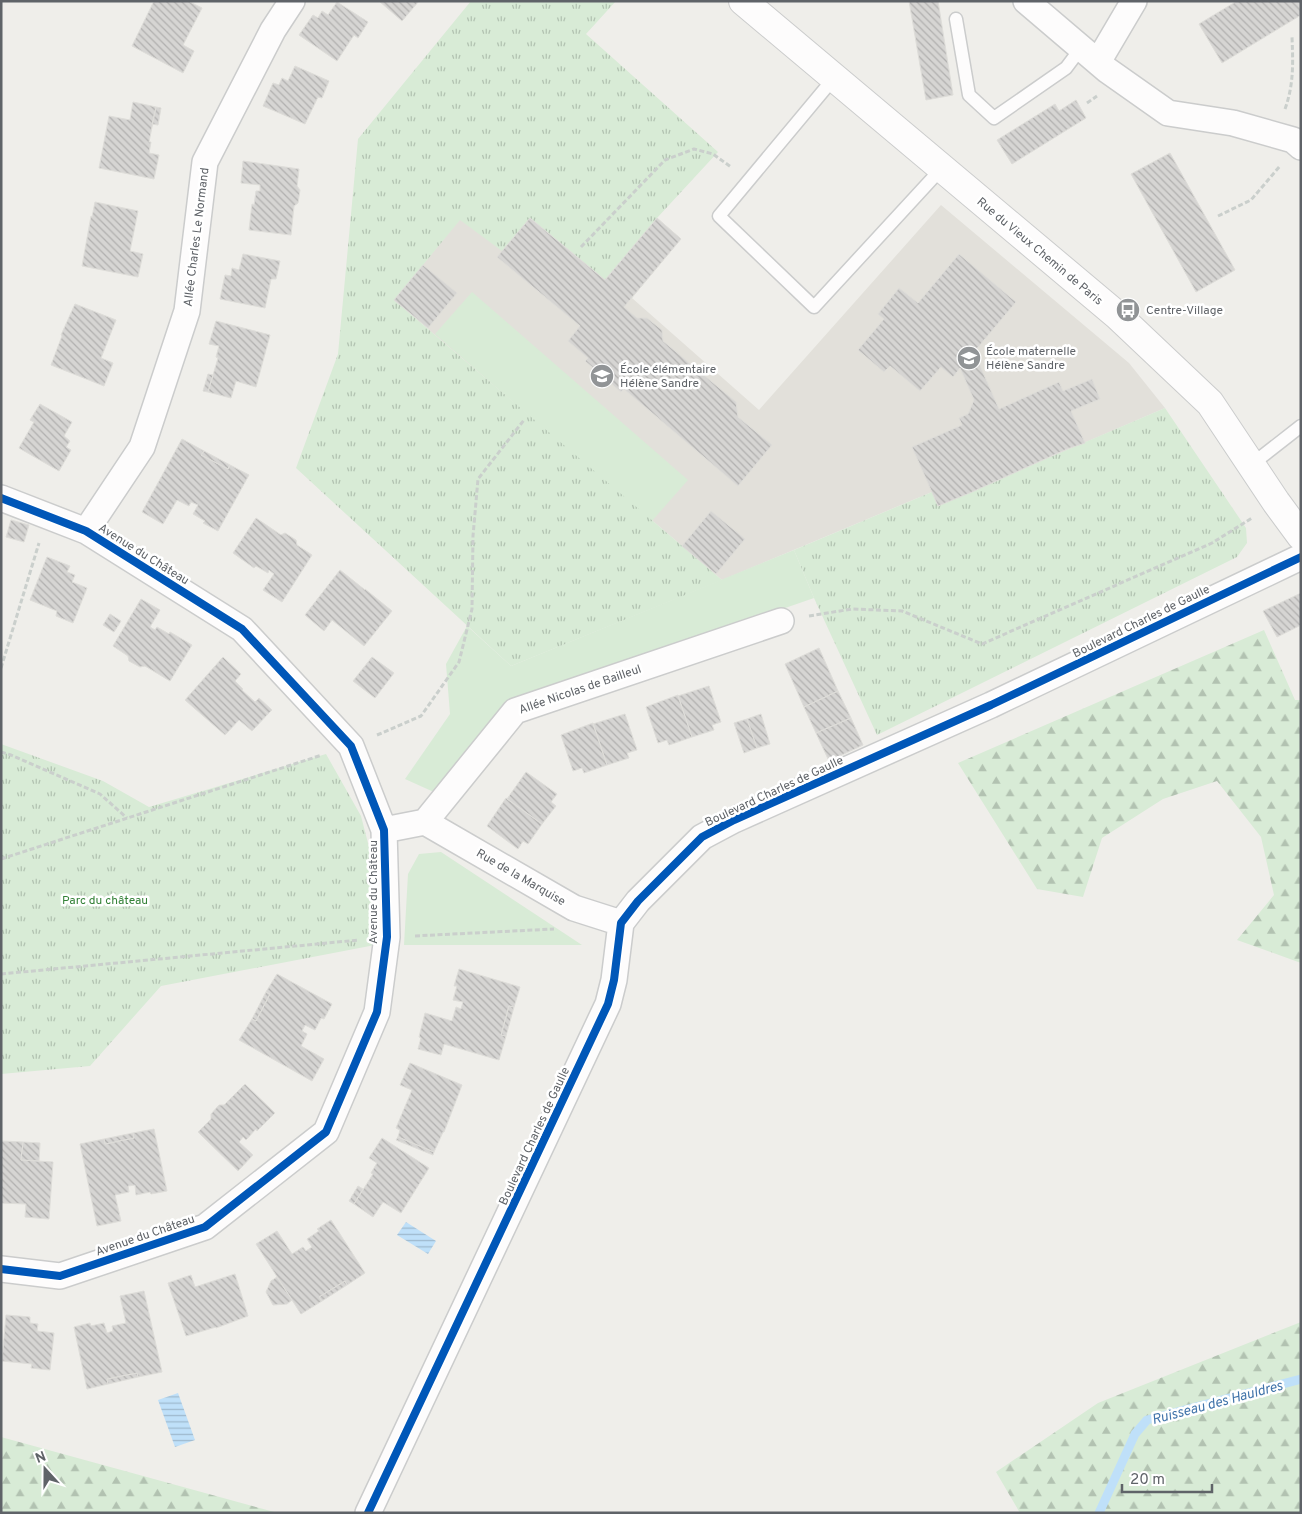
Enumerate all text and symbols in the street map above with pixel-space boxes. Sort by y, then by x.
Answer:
street label: Allée Charles Le Normand [181,167,213,308]
street label: Rue du Vieux Chemin de Paris [973,194,1106,309]
bus stop icon: Centre-Village [1115,297,1141,323]
place label: Centre-Village [1146,303,1223,319]
place label: École maternelle Hélène Sandre [986,344,1076,374]
school or university icon: École maternelle Hélène Sandre [956,345,982,371]
place label: École élémentaire Hélène Sandre [620,362,716,392]
school or university icon: École élémentaire Hélène Sandre [589,363,615,389]
street label: Avenue du Château [95,521,192,589]
street label: Boulevard Charles de Gaulle [1070,582,1213,662]
street label: Allée Nicolas de Bailleul [517,661,644,718]
street label: Boulevard Charles de Gaulle [703,753,846,831]
street label: Avenue du Château [366,840,382,944]
street label: Rue de la Marquise [473,846,568,910]
park label: Parc du château [62,893,148,909]
street label: Boulevard Charles de Gaulle [496,1065,574,1208]
street label: Avenue du Château [94,1211,197,1260]
water label: Ruisseau des Hauldres [1150,1378,1285,1429]
north arrow [20,1444,70,1494]
text: N [33,1449,49,1468]
scale bar [1122,1462,1212,1494]
text: 20 m [1130,1471,1165,1490]

